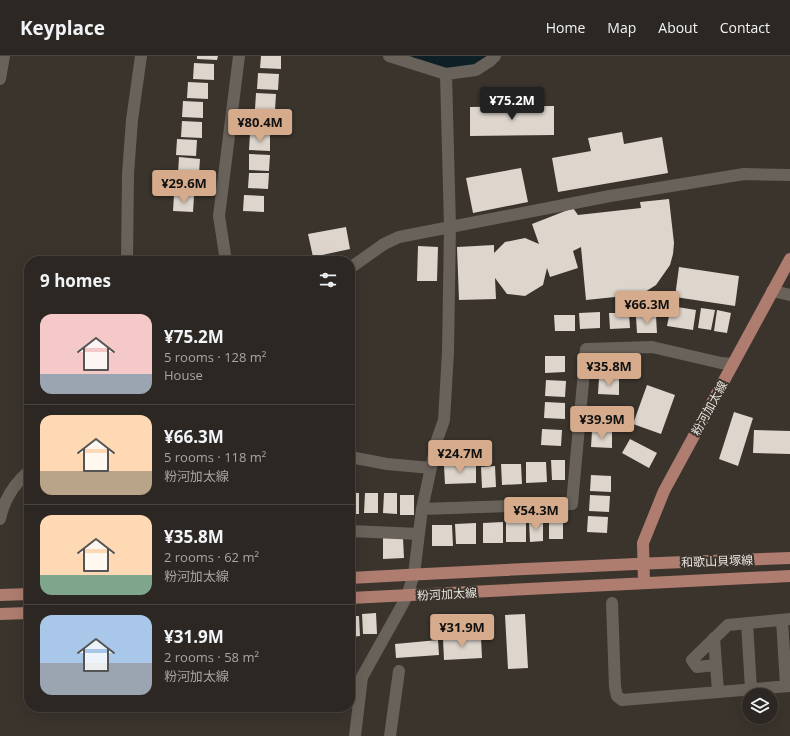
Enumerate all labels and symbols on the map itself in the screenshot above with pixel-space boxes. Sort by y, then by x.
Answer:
pin: ¥75.2M [479,87,545,121]
pin: ¥80.4M [227,109,293,143]
pin: ¥29.6M [151,170,217,204]
pin: ¥66.3M [614,291,680,325]
pin: ¥35.8M [576,353,642,387]
street label: 粉河加太線 [687,378,731,438]
pin: ¥39.9M [569,406,635,440]
pin: ¥24.7M [427,440,493,474]
pin: ¥54.3M [503,497,569,531]
street label: 和歌山貝塚線 [681,551,753,571]
street label: 粉河加太線 [417,584,477,604]
pin: ¥31.9M [429,614,495,648]

